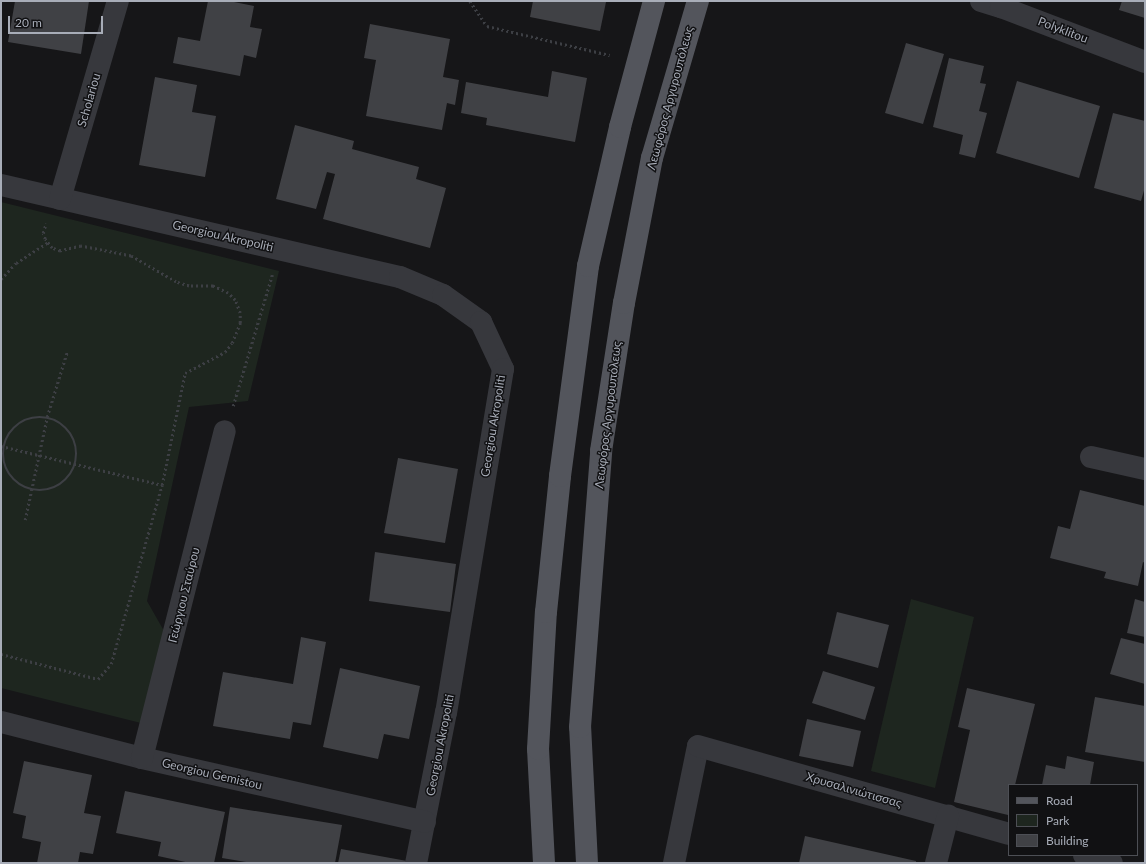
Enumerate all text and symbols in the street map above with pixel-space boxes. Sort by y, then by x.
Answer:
scale bar [10,8,105,34]
street label: Polyklitou [1036,14,1090,46]
text: 20 m [15,15,42,30]
street label: Λεωφόρος Αργυρουπόλεως [644,24,696,172]
street label: Scholariou [74,71,104,129]
street label: Georgiou Akropoliti [171,217,275,255]
street label: Λεωφόρος Αργυρουπόλεως [592,340,624,490]
street label: Georgiou Akropoliti [478,374,508,478]
street label: Γεώργιου Σταύρου [165,546,203,644]
street label: Georgiou Akropoliti [423,693,457,797]
street label: Georgiou Gemistou [160,755,264,793]
street label: Χρυσαλινιώτισσας [804,769,904,811]
legend [1008,784,1138,856]
text: Road [1046,793,1073,808]
text: Park [1046,813,1069,828]
text: Building [1046,833,1089,848]

